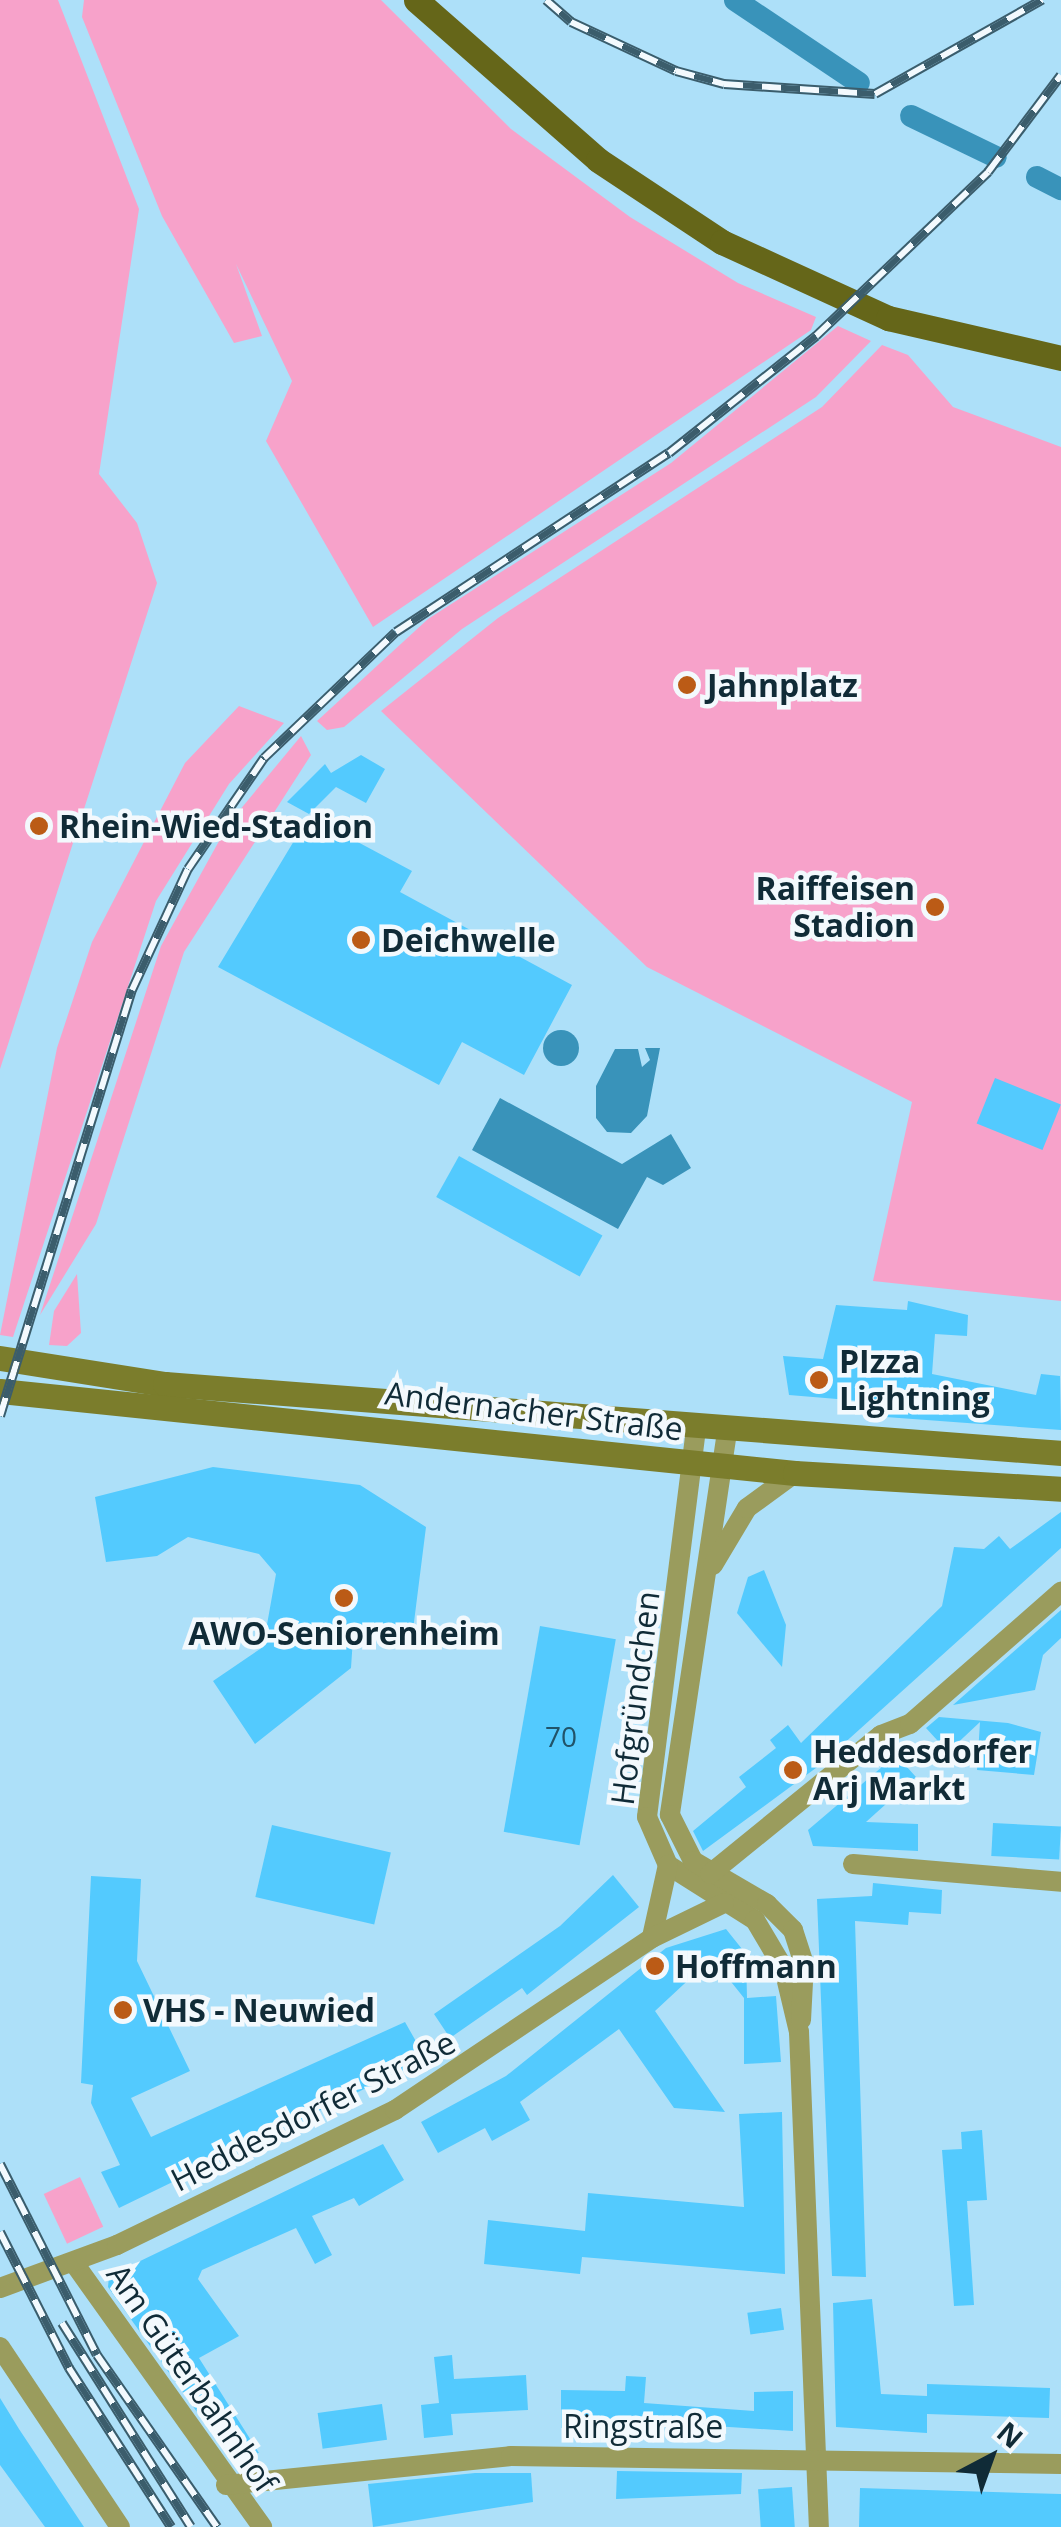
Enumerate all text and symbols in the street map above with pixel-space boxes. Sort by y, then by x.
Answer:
place label: Jahnplatz [707,666,858,704]
marker: Jahnplatz [676,674,698,696]
place label: Rhein-Wied-Stadion [59,807,373,845]
marker: Rhein-Wied-Stadion [28,815,50,837]
place label: Raiffeisen Stadion [756,870,915,945]
marker: Raiffeisen Stadion [924,896,946,918]
place label: Deichwelle [381,921,556,959]
marker: Deichwelle [350,929,372,951]
place label: PIzza Lightning [839,1343,990,1418]
marker: PIzza Lightning [808,1369,830,1391]
street label: Andernacher Straße [383,1374,685,1448]
marker: AWO-Seniorenheim [333,1587,355,1609]
street label: Hofgründchen [603,1589,667,1807]
place label: AWO-Seniorenheim [188,1614,500,1652]
house number: 70 [545,1719,577,1753]
place label: Heddesdorfer Arj Markt [813,1733,1032,1808]
marker: Heddesdorfer Arj Markt [782,1759,804,1781]
place label: Hoffmann [675,1947,837,1985]
marker: Hoffmann [644,1955,666,1977]
place label: VHS - Neuwied [143,1991,375,2029]
marker: VHS - Neuwied [112,1999,134,2021]
street label: Heddesdorfer Straße [165,2023,461,2199]
street label: Am Güterbahnhof [99,2256,285,2500]
street label: Ringstraße [563,2407,723,2445]
north arrow [941,2407,1041,2507]
text: N [990,2413,1032,2456]

